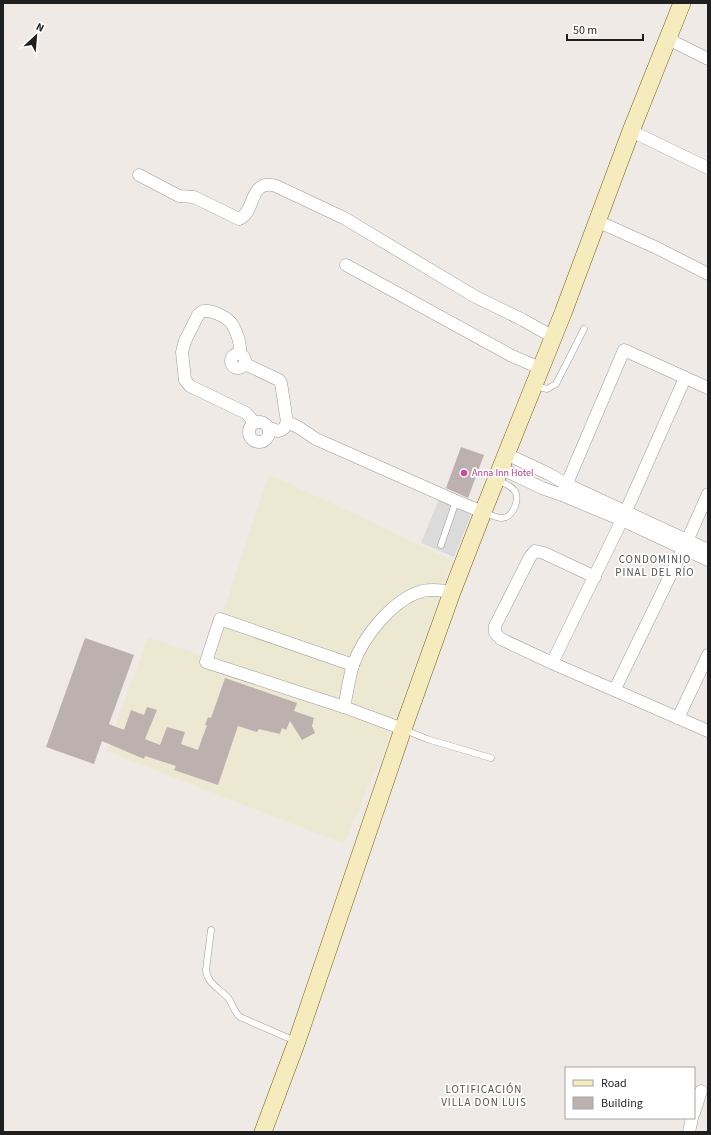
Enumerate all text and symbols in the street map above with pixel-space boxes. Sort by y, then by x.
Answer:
north arrow [16,16,56,56]
scale bar [567,16,643,42]
text: N [34,19,47,36]
text: 50 m [573,22,597,39]
place label: Anna Inn Hotel [472,466,534,480]
marker: Anna Inn Hotel [459,468,469,478]
district label: CONDOMINIO PINAL DEL RÍO [615,552,695,580]
legend [565,1067,695,1119]
text: Road [601,1075,627,1092]
district label: LOTIFICACIÓN VILLA DON LUIS [441,1082,527,1110]
text: Building [601,1095,643,1112]

